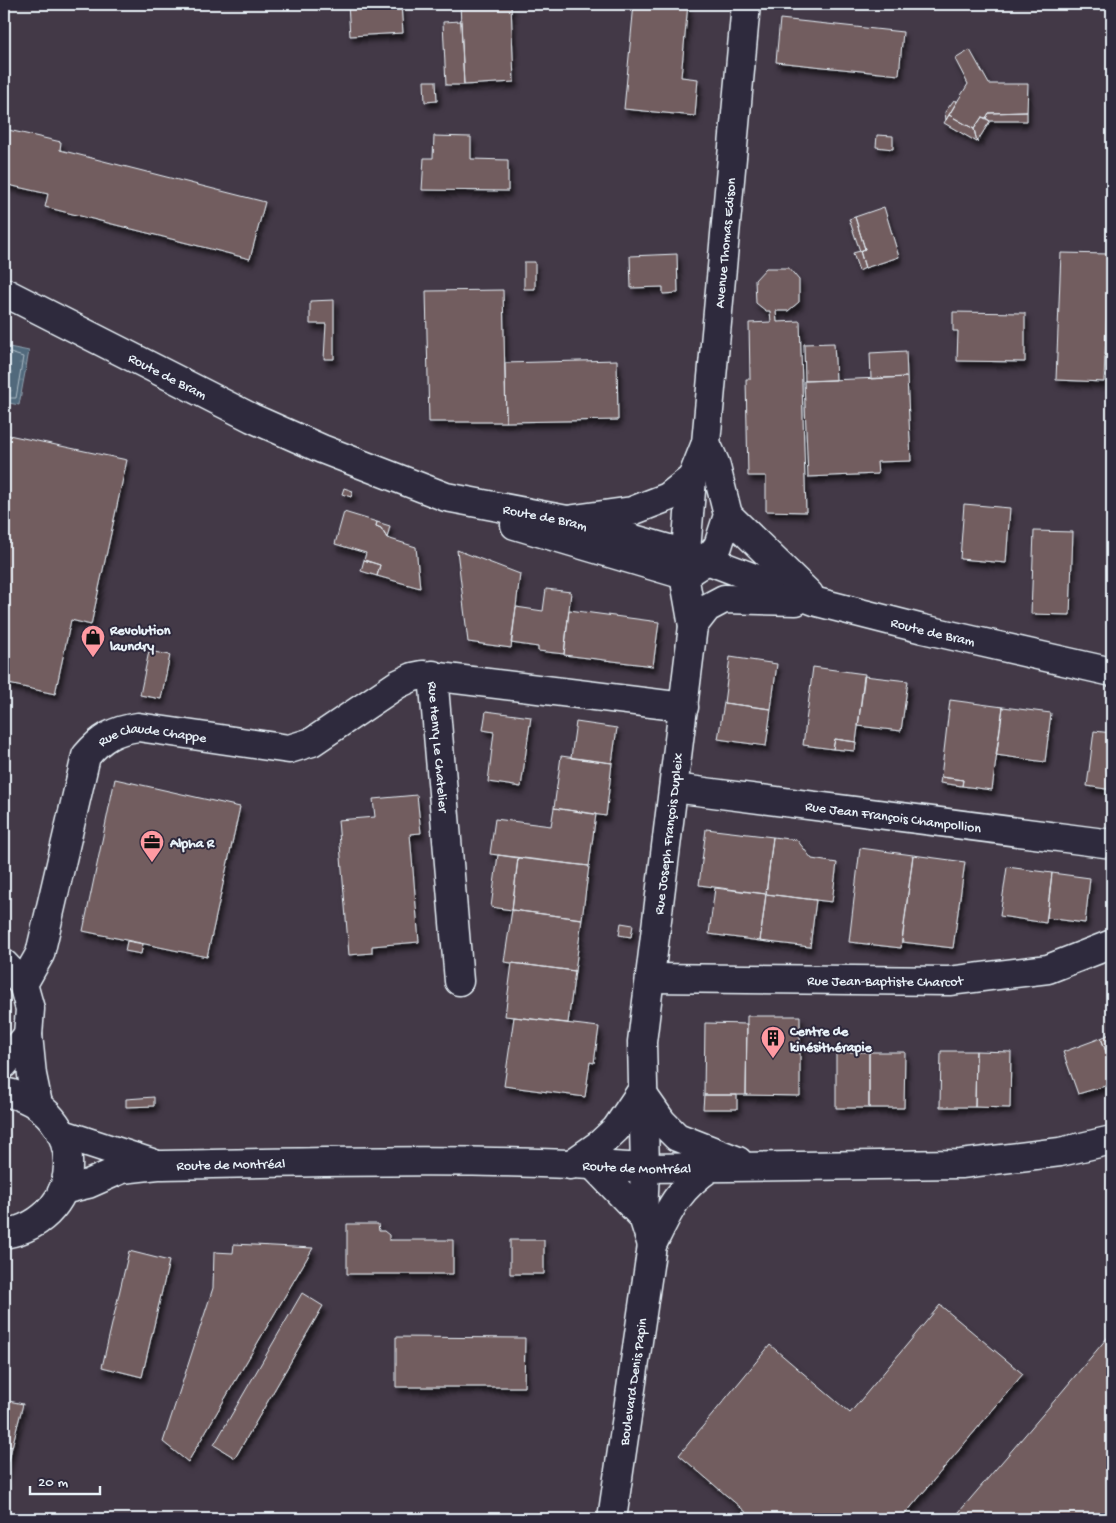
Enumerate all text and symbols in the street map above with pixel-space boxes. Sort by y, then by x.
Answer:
street label: Avenue Thomas Edison [712,177,741,309]
street label: Route de Bram [125,350,209,405]
street label: Route de Bram [501,502,589,536]
street label: Route de Bram [889,615,977,652]
place label: Revolution laundry [109,623,171,656]
shop icon: Revolution laundry [80,624,106,658]
street label: Rue Henry Le Chatelier [423,681,451,814]
street label: Rue Claude Chappe [95,721,208,752]
street label: Rue Joseph François Dupleix [652,751,688,916]
street label: Rue Jean François Champollion [804,799,982,838]
office icon: Alpha R [139,829,165,863]
place label: Alpha R [169,836,216,853]
street label: Rue Jean-Baptiste Charcot [807,973,965,992]
place label: Centre de kinésithérapie [789,1024,872,1057]
building icon: Centre de kinésithérapie [760,1025,786,1059]
street label: Route de Montréal [176,1157,285,1176]
street label: Route de Montréal [582,1159,691,1179]
street label: Boulevard Denis Papin [617,1317,652,1448]
scale bar [30,1463,100,1495]
text: 20 m [38,1474,68,1492]

